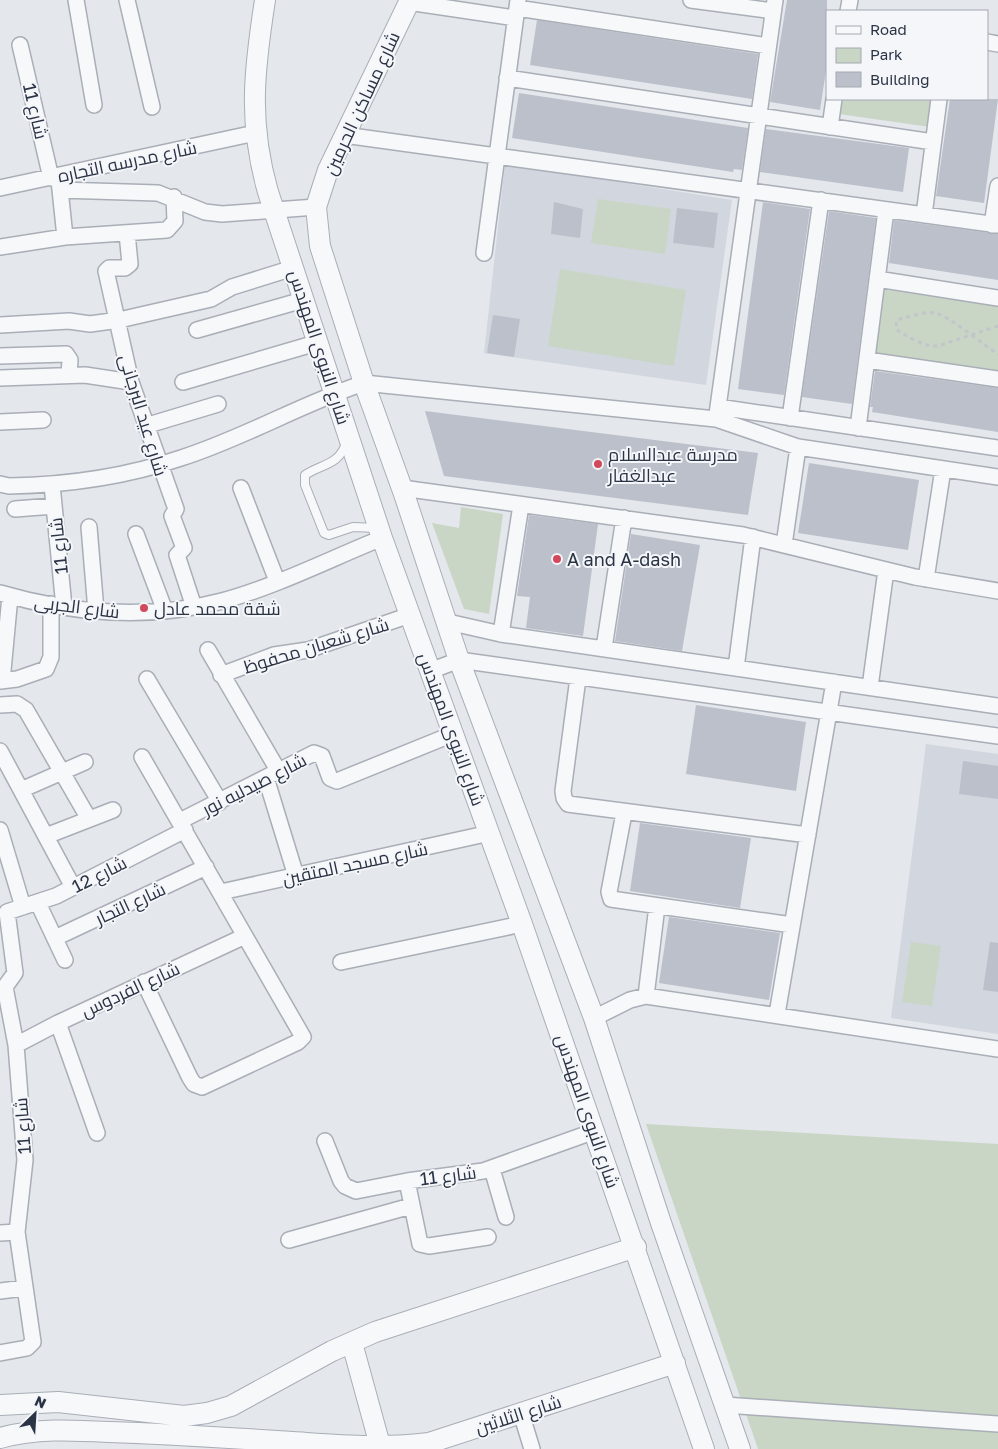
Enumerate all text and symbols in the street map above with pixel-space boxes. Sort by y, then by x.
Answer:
legend [826,10,988,100]
text: Road [870,20,907,38]
street label: شارع مساكن الحرمين [318,28,406,179]
text: Park [870,45,903,63]
text: Building [870,70,930,88]
street label: شارع 11 [17,81,53,142]
street label: شارع مدرسه التجاره [55,136,199,188]
street label: شارع النبوى المهندس [283,267,355,428]
street label: شارع عيد البرجانى [113,352,173,479]
place label: مدرسة عبدالسلام عبدالغفار [607,443,738,487]
marker: مدرسة عبدالسلام عبدالغفار [592,458,604,470]
street label: شارع 11 [44,516,74,575]
place label: A and A-dash [567,548,681,570]
marker: A and A-dash [551,553,563,565]
street label: شارع الجربى [33,590,121,624]
place label: شقة محمد عادل [154,597,281,620]
marker: شقة محمد عادل [138,602,150,614]
street label: شارع شعبان محفوظ [241,612,392,679]
street label: شارع النبوى المهندس [412,649,490,809]
street label: شارع صيدليه نور [197,748,311,822]
street label: شارع مسجد المتقين [280,837,430,891]
street label: شارع 12 [68,851,131,899]
street label: شارع التجار [90,877,170,931]
street label: شارع الفردوس [77,957,184,1023]
street label: شارع النبوى المهندس [549,1031,625,1192]
street label: شارع 11 [9,1097,37,1155]
street label: شارع 11 [418,1161,478,1191]
north arrow [10,1389,60,1439]
street label: شارع الثلاثين [472,1390,564,1440]
text: N [32,1392,49,1412]

